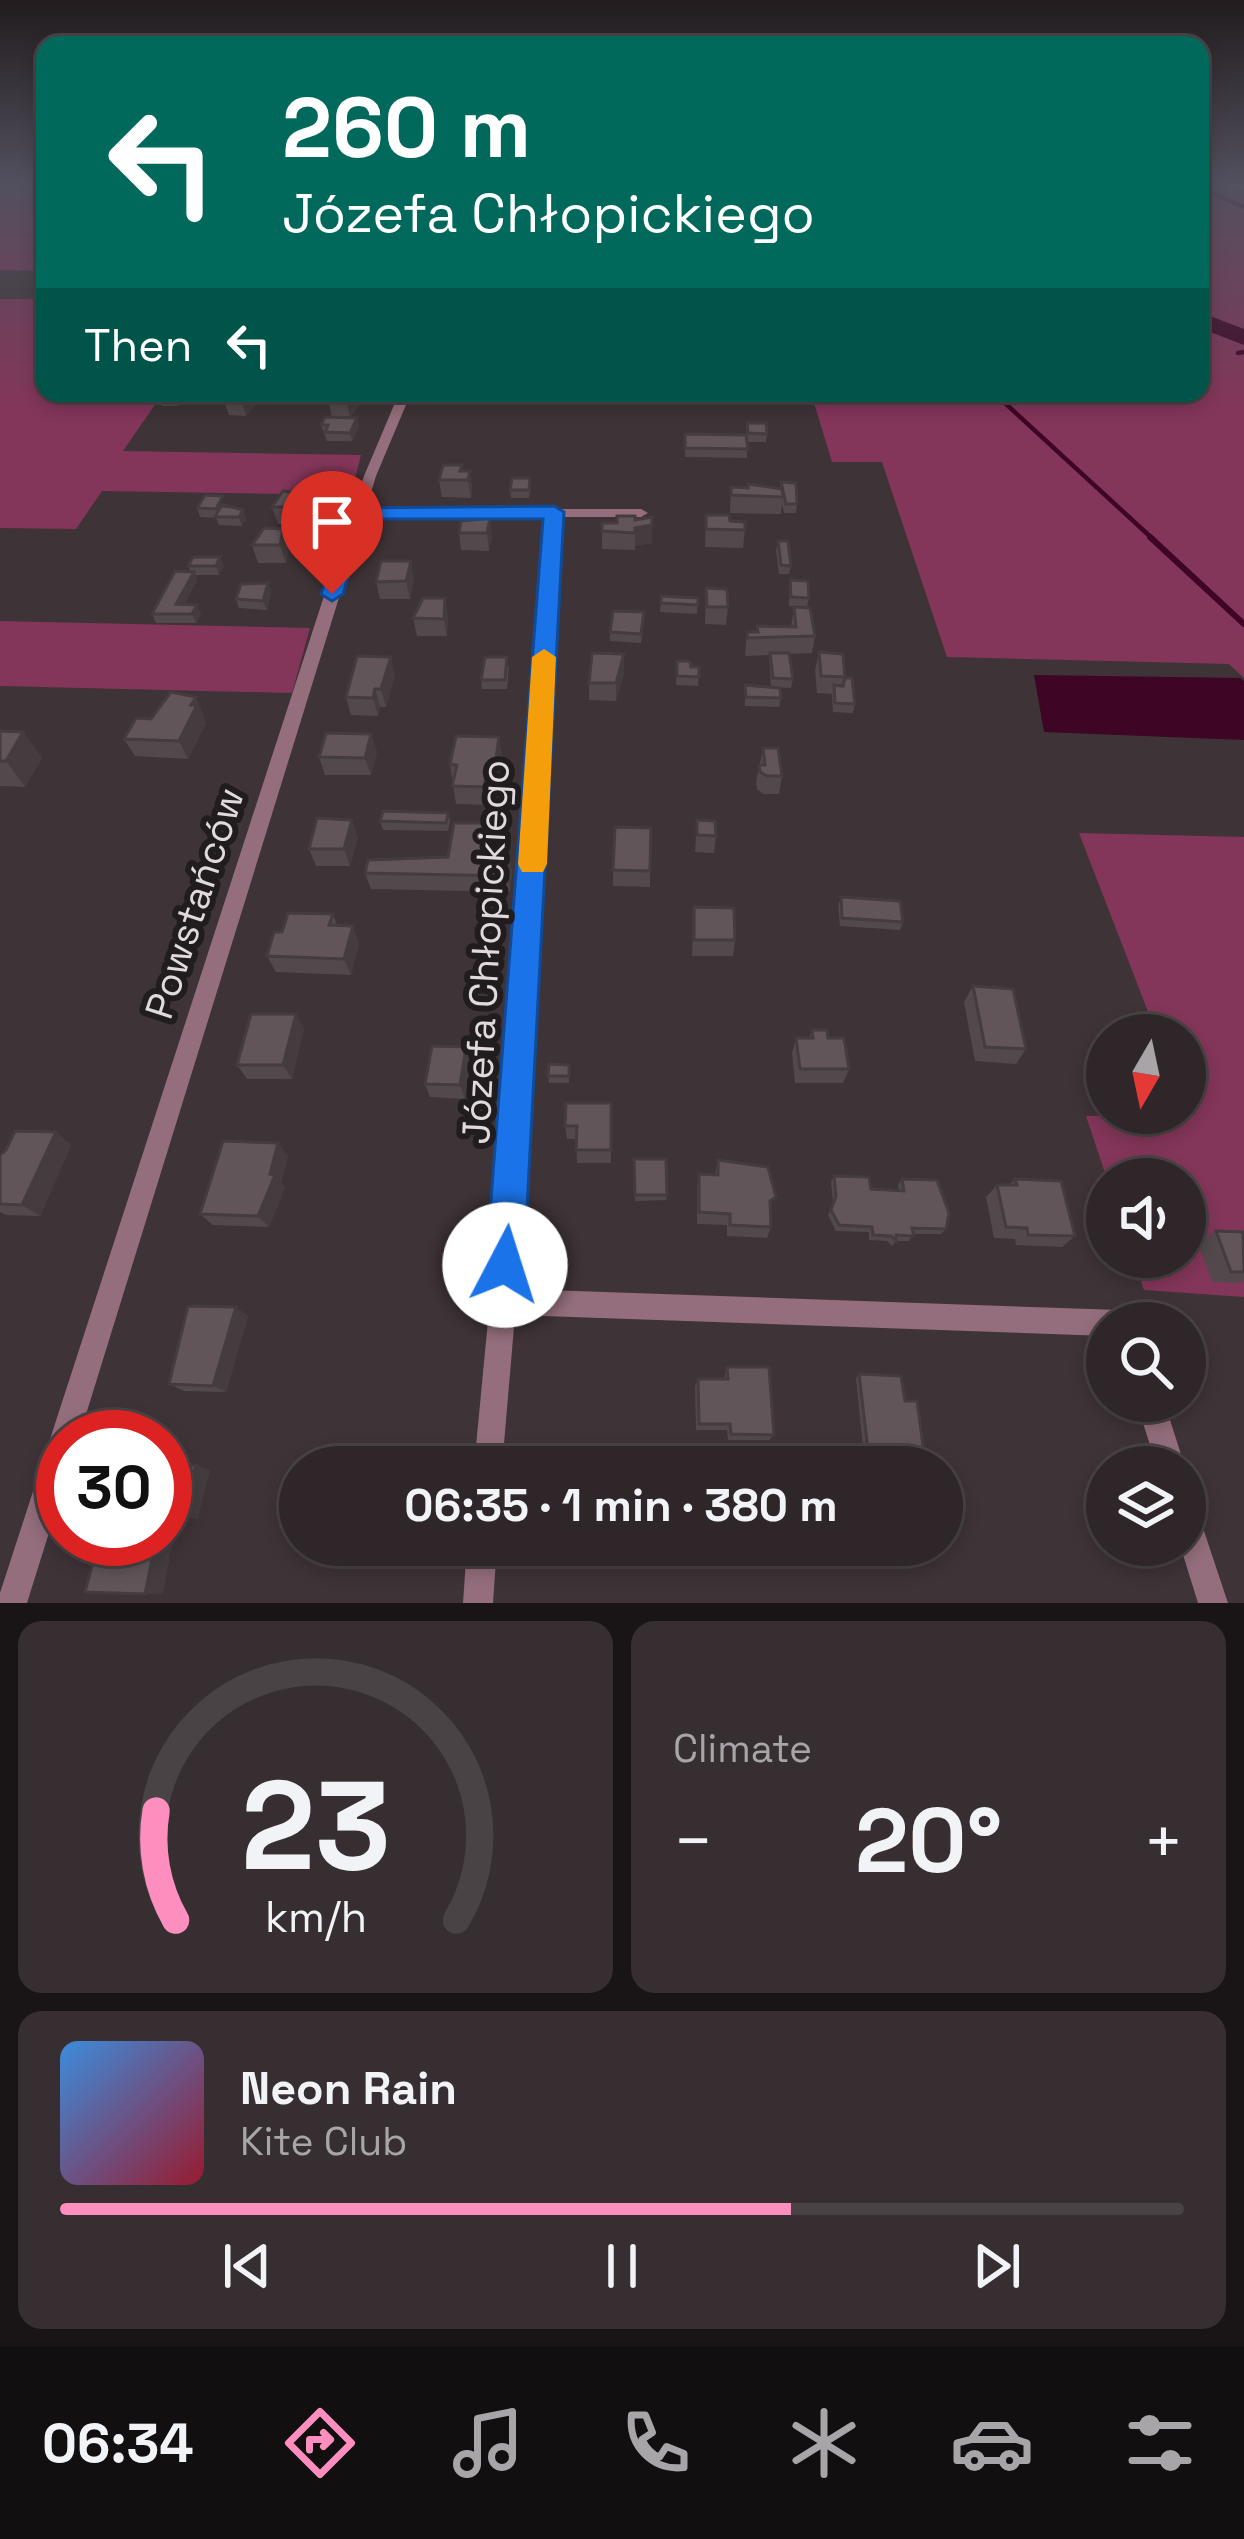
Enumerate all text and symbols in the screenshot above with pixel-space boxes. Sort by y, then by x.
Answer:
text: 260 m [282,74,531,182]
icon: left [84,84,240,240]
text: Józefa Chłopickiego [282,179,815,248]
icon: left [216,312,282,378]
text: Then [84,317,192,374]
pin [281,471,383,594]
icon: arrive [299,489,365,555]
street label: Józefa Chłopickiego [451,759,520,1146]
street label: Powstańców [134,781,255,1025]
north arrow [1086,1014,1206,1134]
map controls [1086,1014,1206,1566]
button: sound [1086,1158,1206,1278]
position arrow [442,1202,568,1328]
button: search [1086,1302,1206,1422]
speed limit sign: 30 [36,1410,192,1566]
button: layers [1086,1446,1206,1566]
text: 06:35 · 1 min · 380 m [404,1477,838,1534]
text: Climate [673,1724,812,1773]
text: 23 [240,1746,391,1905]
text: 20° [855,1783,1002,1898]
text: − [673,1799,714,1883]
text: + [1143,1799,1184,1883]
text: km/h [264,1890,367,1945]
text: Neon Rain [240,2060,457,2117]
text: Kite Club [240,2117,407,2166]
icon: previous [214,2233,280,2299]
icon: pause [589,2233,655,2299]
icon: next [964,2233,1030,2299]
icon: directions [278,2401,362,2485]
icon: music [446,2401,530,2485]
icon: phone [614,2401,698,2485]
icon: climate [782,2401,866,2485]
icon: car [950,2401,1034,2485]
icon: filters [1118,2401,1202,2485]
text: 06:34 [42,2409,194,2478]

